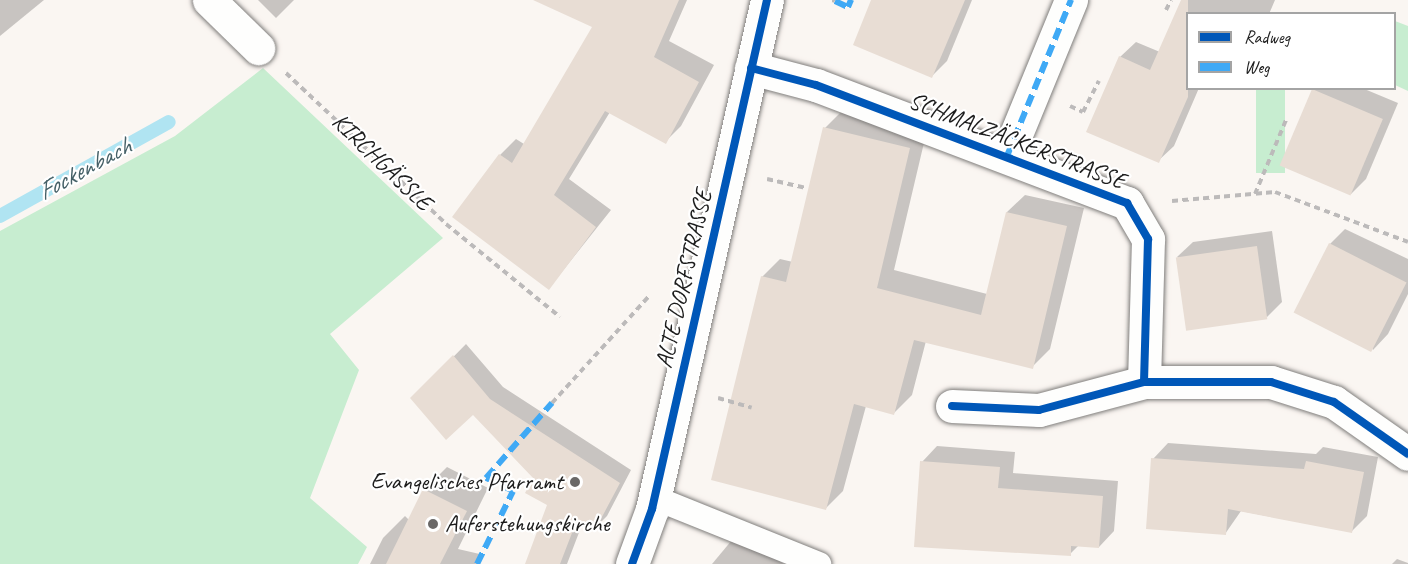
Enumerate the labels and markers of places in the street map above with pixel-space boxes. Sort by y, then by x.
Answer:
place label: Evangelisches Pfarramt [370,468,563,496]
marker: Evangelisches Pfarramt [568,475,582,489]
place label: Auferstehungskirche [445,510,610,538]
marker: Auferstehungskirche [426,517,440,531]

